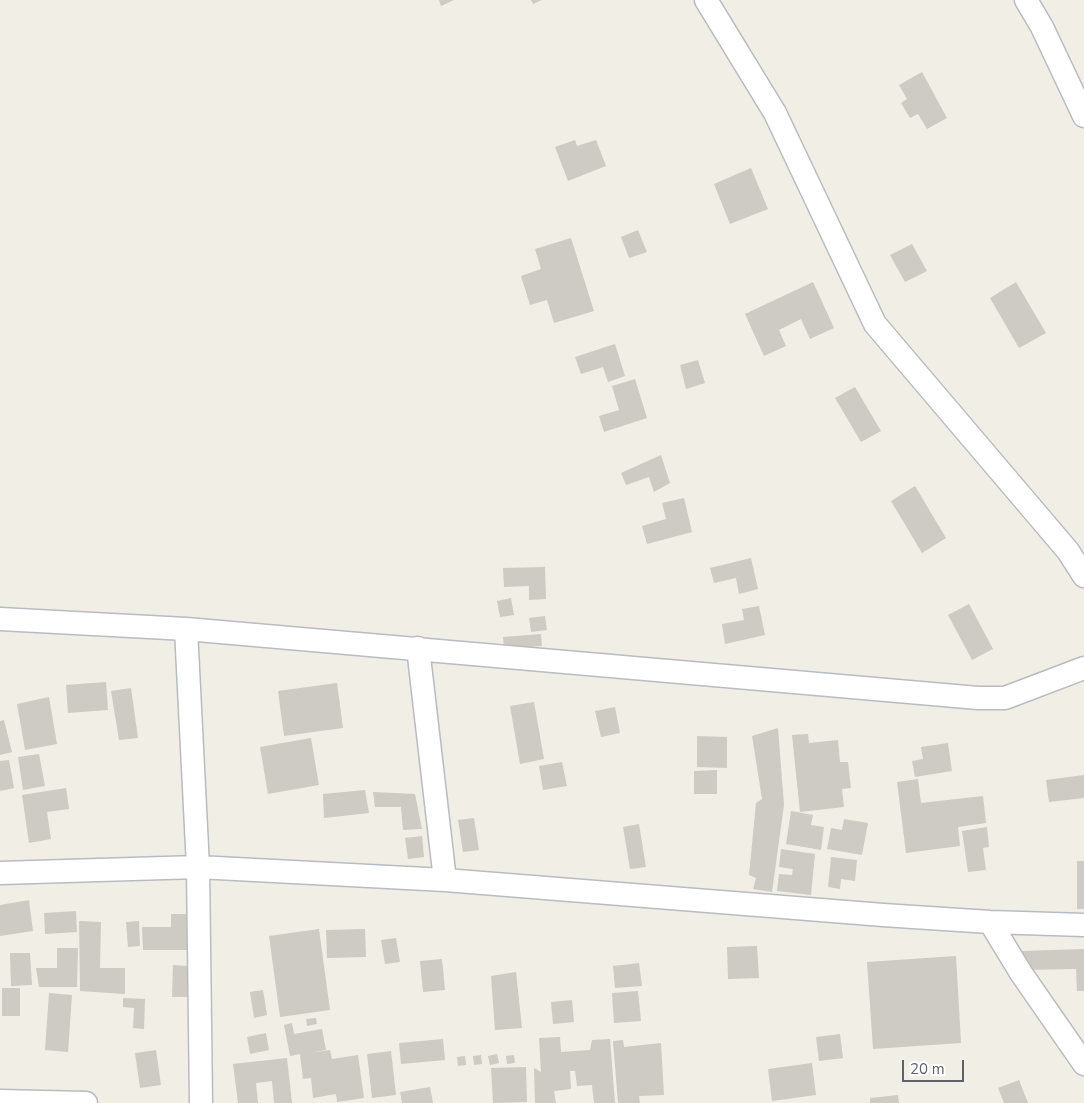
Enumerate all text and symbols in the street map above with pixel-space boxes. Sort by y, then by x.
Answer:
scale bar [904,1050,966,1082]
text: 20 m [910,1059,945,1079]

